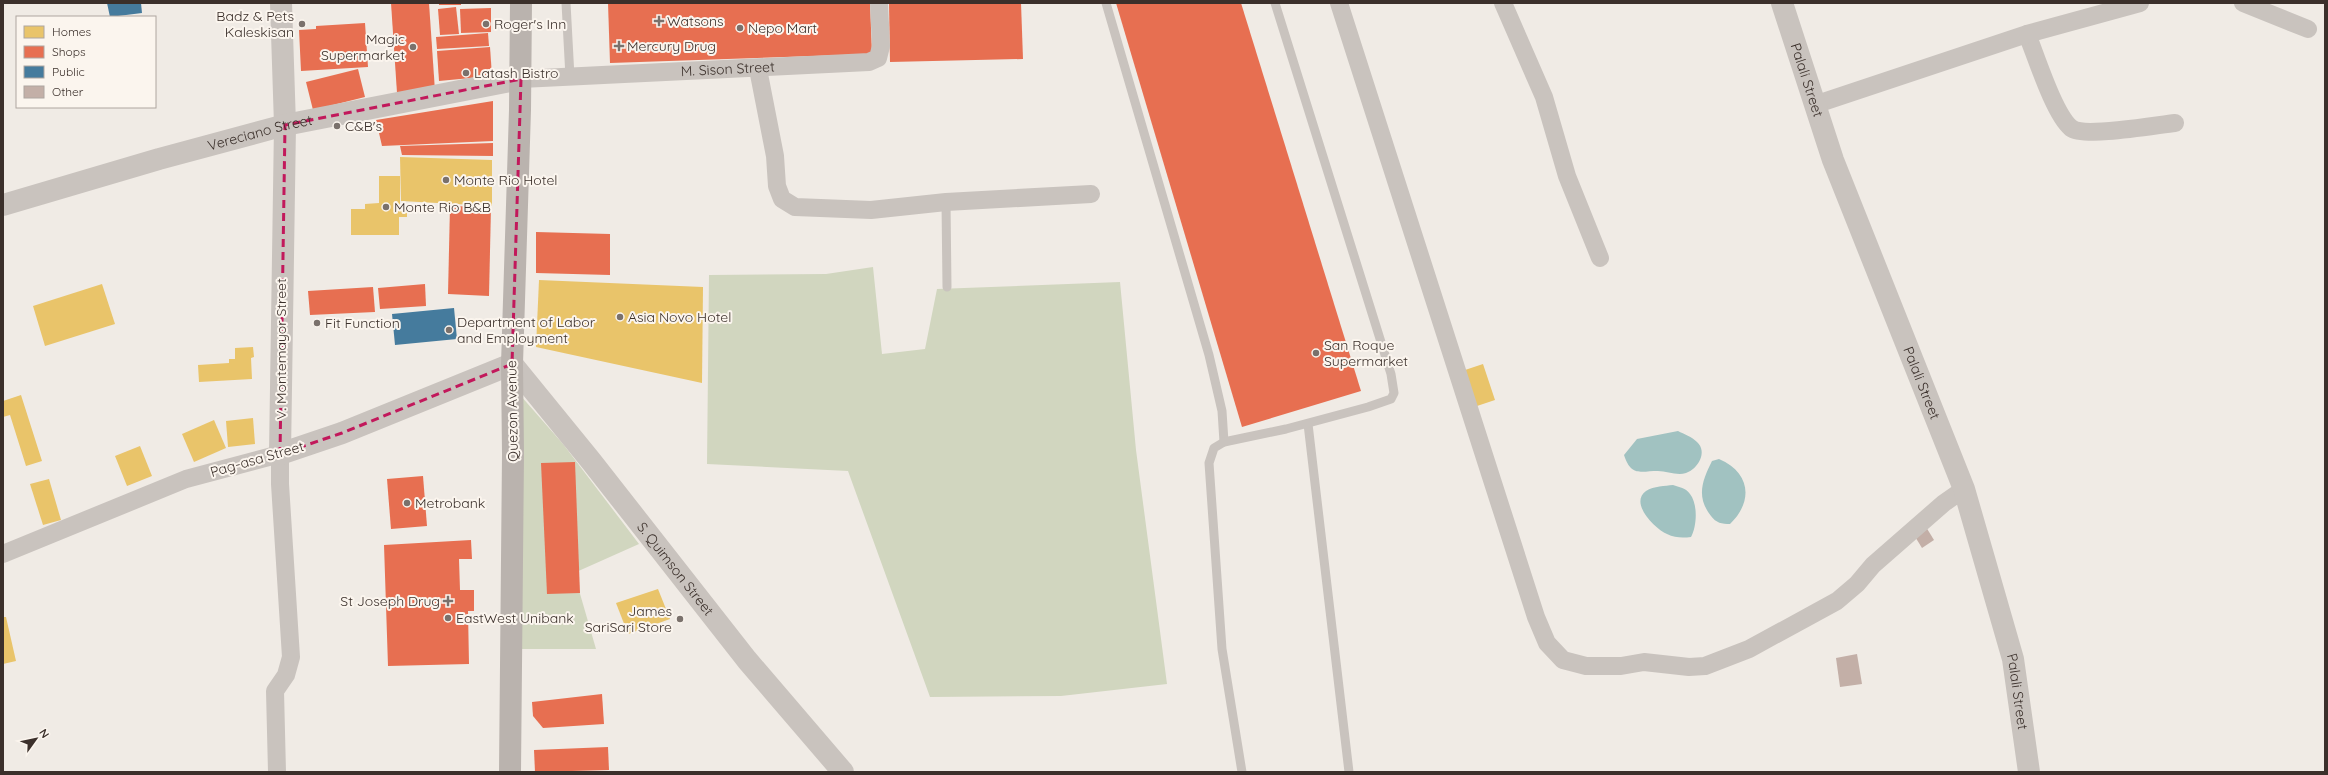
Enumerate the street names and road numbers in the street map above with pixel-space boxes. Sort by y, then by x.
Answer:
street label: Palali Street [1787,41,1828,120]
street label: M. Sison Street [680,58,775,80]
street label: Vereciano Street [206,111,314,154]
street label: V. Montemayor Street [272,278,290,420]
street label: Palali Street [1899,344,1944,422]
street label: Quezon Avenue [502,360,522,462]
street label: Pag-asa Street [208,437,306,481]
street label: S. Quimson Street [633,518,718,619]
street label: Palali Street [2003,651,2032,731]

